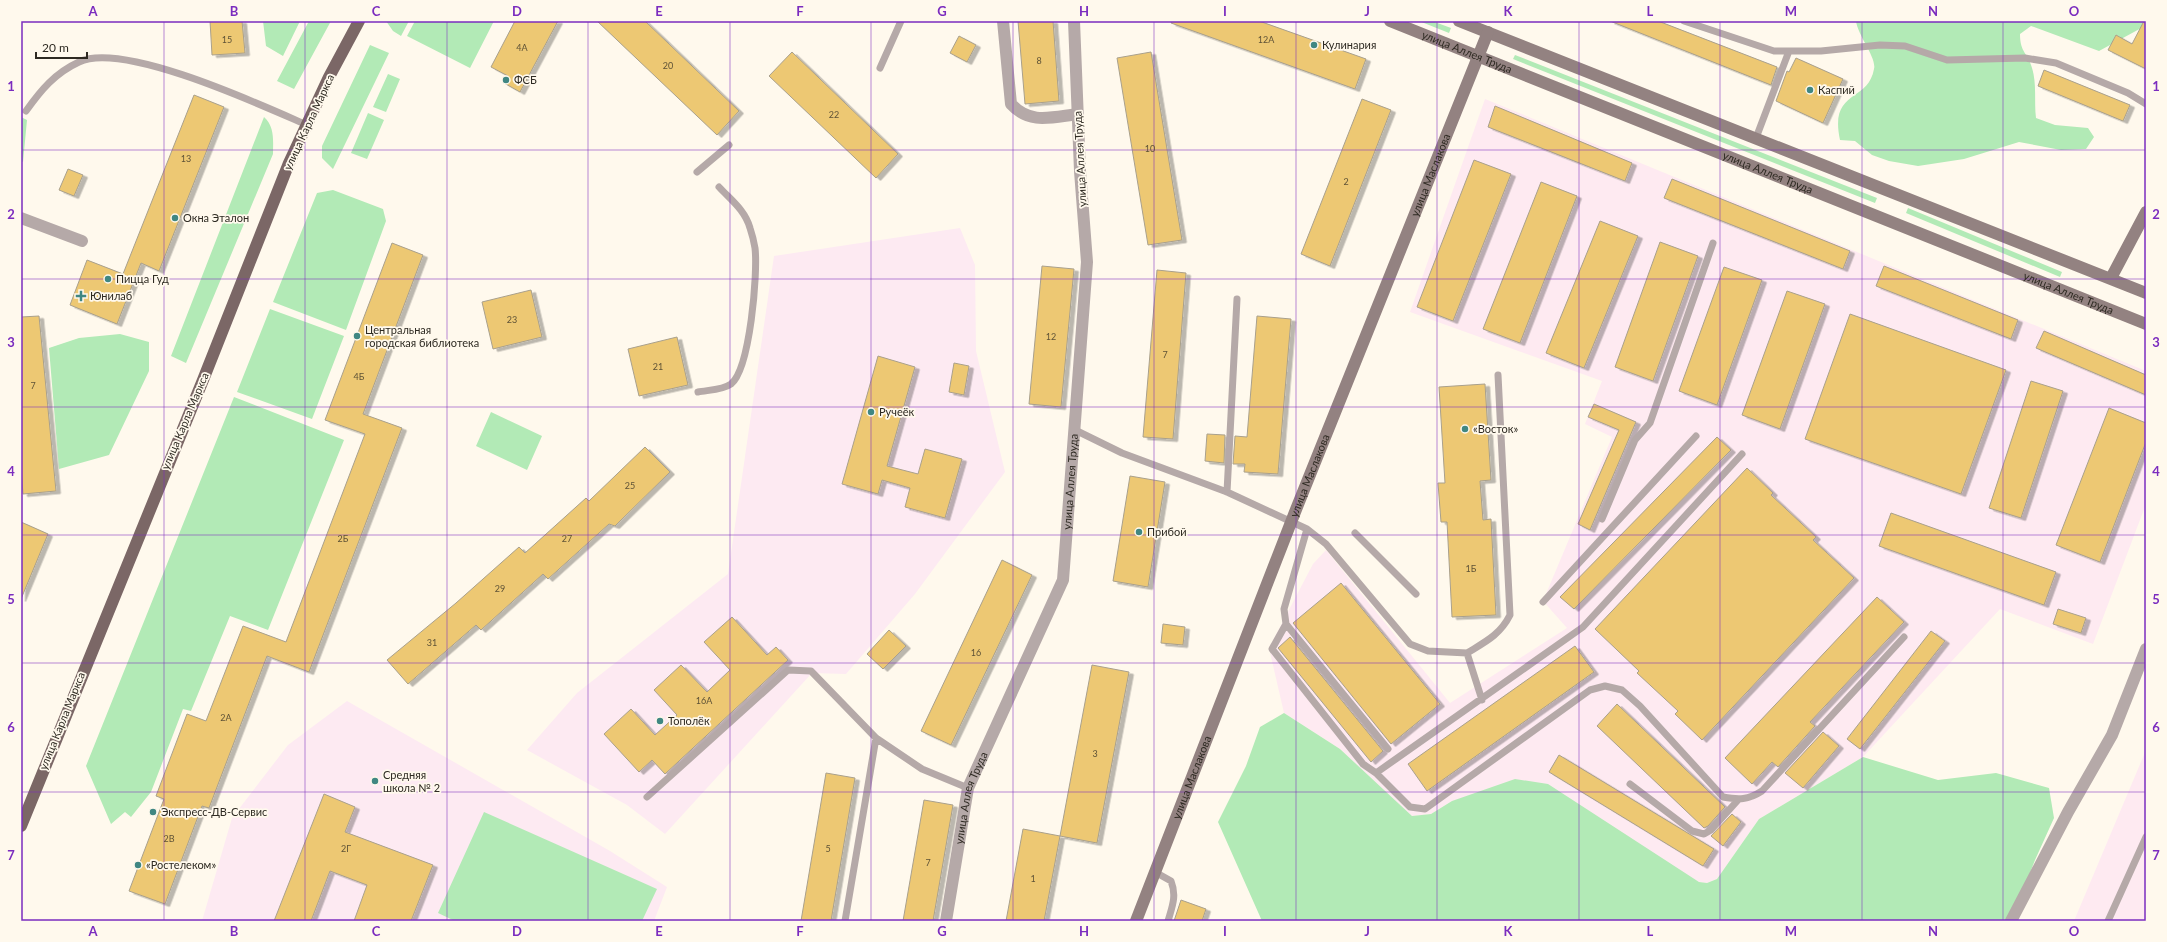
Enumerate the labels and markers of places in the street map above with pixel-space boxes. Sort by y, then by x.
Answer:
place label: Кулинария [1322,38,1376,51]
marker: Кулинария [1309,40,1319,50]
place label: ФСБ [514,73,537,86]
marker: ФСБ [501,75,511,85]
place label: Каспий [1818,83,1855,96]
marker: Каспий [1805,85,1815,95]
place label: Окна Эталон [183,211,249,224]
marker: Окна Эталон [170,213,180,223]
place label: Пицца Гуд [116,272,169,285]
marker: Пицца Гуд [103,274,113,284]
place label: Юнилаб [90,289,132,302]
marker: Юнилаб [75,290,87,302]
place label: Центральная городская библиотека [365,323,479,349]
marker: Центральная городская библиотека [352,331,362,341]
place label: Ручеёк [879,405,915,418]
marker: Ручеёк [866,407,876,417]
place label: «Восток» [1473,422,1519,435]
marker: «Восток» [1460,424,1470,434]
place label: Прибой [1147,525,1187,538]
marker: Прибой [1134,527,1144,537]
place label: Тополёк [668,714,710,727]
marker: Тополёк [655,716,665,726]
place label: Средняя школа № 2 [383,768,440,794]
marker: Средняя школа № 2 [370,776,380,786]
place label: Экспресс-ДВ-Сервис [161,805,267,818]
marker: Экспресс-ДВ-Сервис [148,807,158,817]
place label: «Ростелеком» [146,858,216,871]
marker: «Ростелеком» [133,860,143,870]

